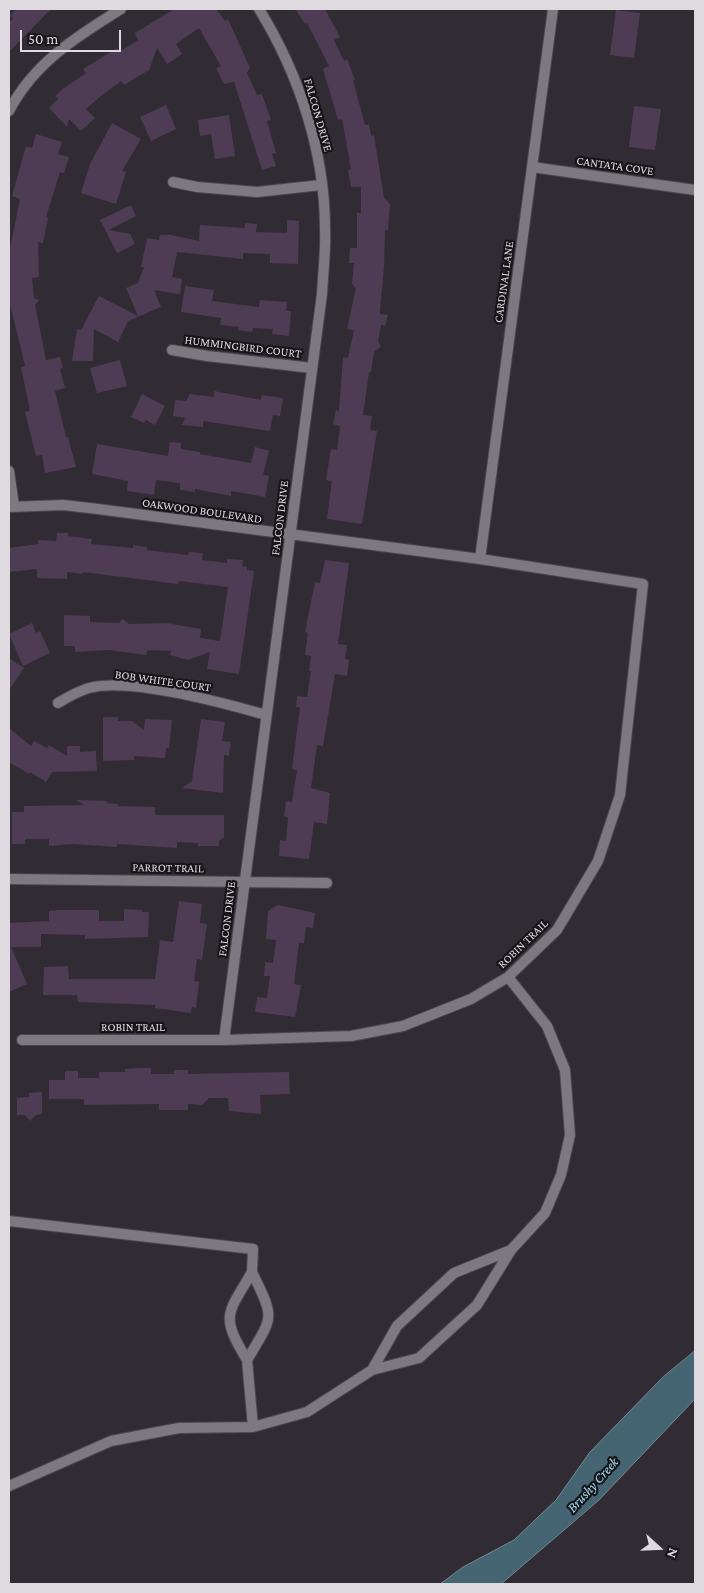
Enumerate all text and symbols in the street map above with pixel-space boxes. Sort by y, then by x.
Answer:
scale bar [22,20,124,52]
text: 50 m [28,31,58,47]
street label: FALCON DRIVE [301,77,335,153]
street label: CANTATA COVE [576,153,654,179]
street label: CARDINAL LANE [491,240,517,324]
street label: HUMMINGBIRD COURT [184,333,302,361]
street label: FALCON DRIVE [268,480,292,556]
street label: OAKWOOD BOULEVARD [141,495,263,527]
street label: BOB WHITE COURT [114,667,212,695]
street label: PARROT TRAIL [132,860,204,876]
street label: FALCON DRIVE [215,881,239,957]
street label: ROBIN TRAIL [495,917,551,971]
street label: ROBIN TRAIL [101,1020,165,1034]
water label: Brushy Creek [564,1454,622,1516]
north arrow [634,1523,684,1573]
text: N [664,1546,682,1560]

